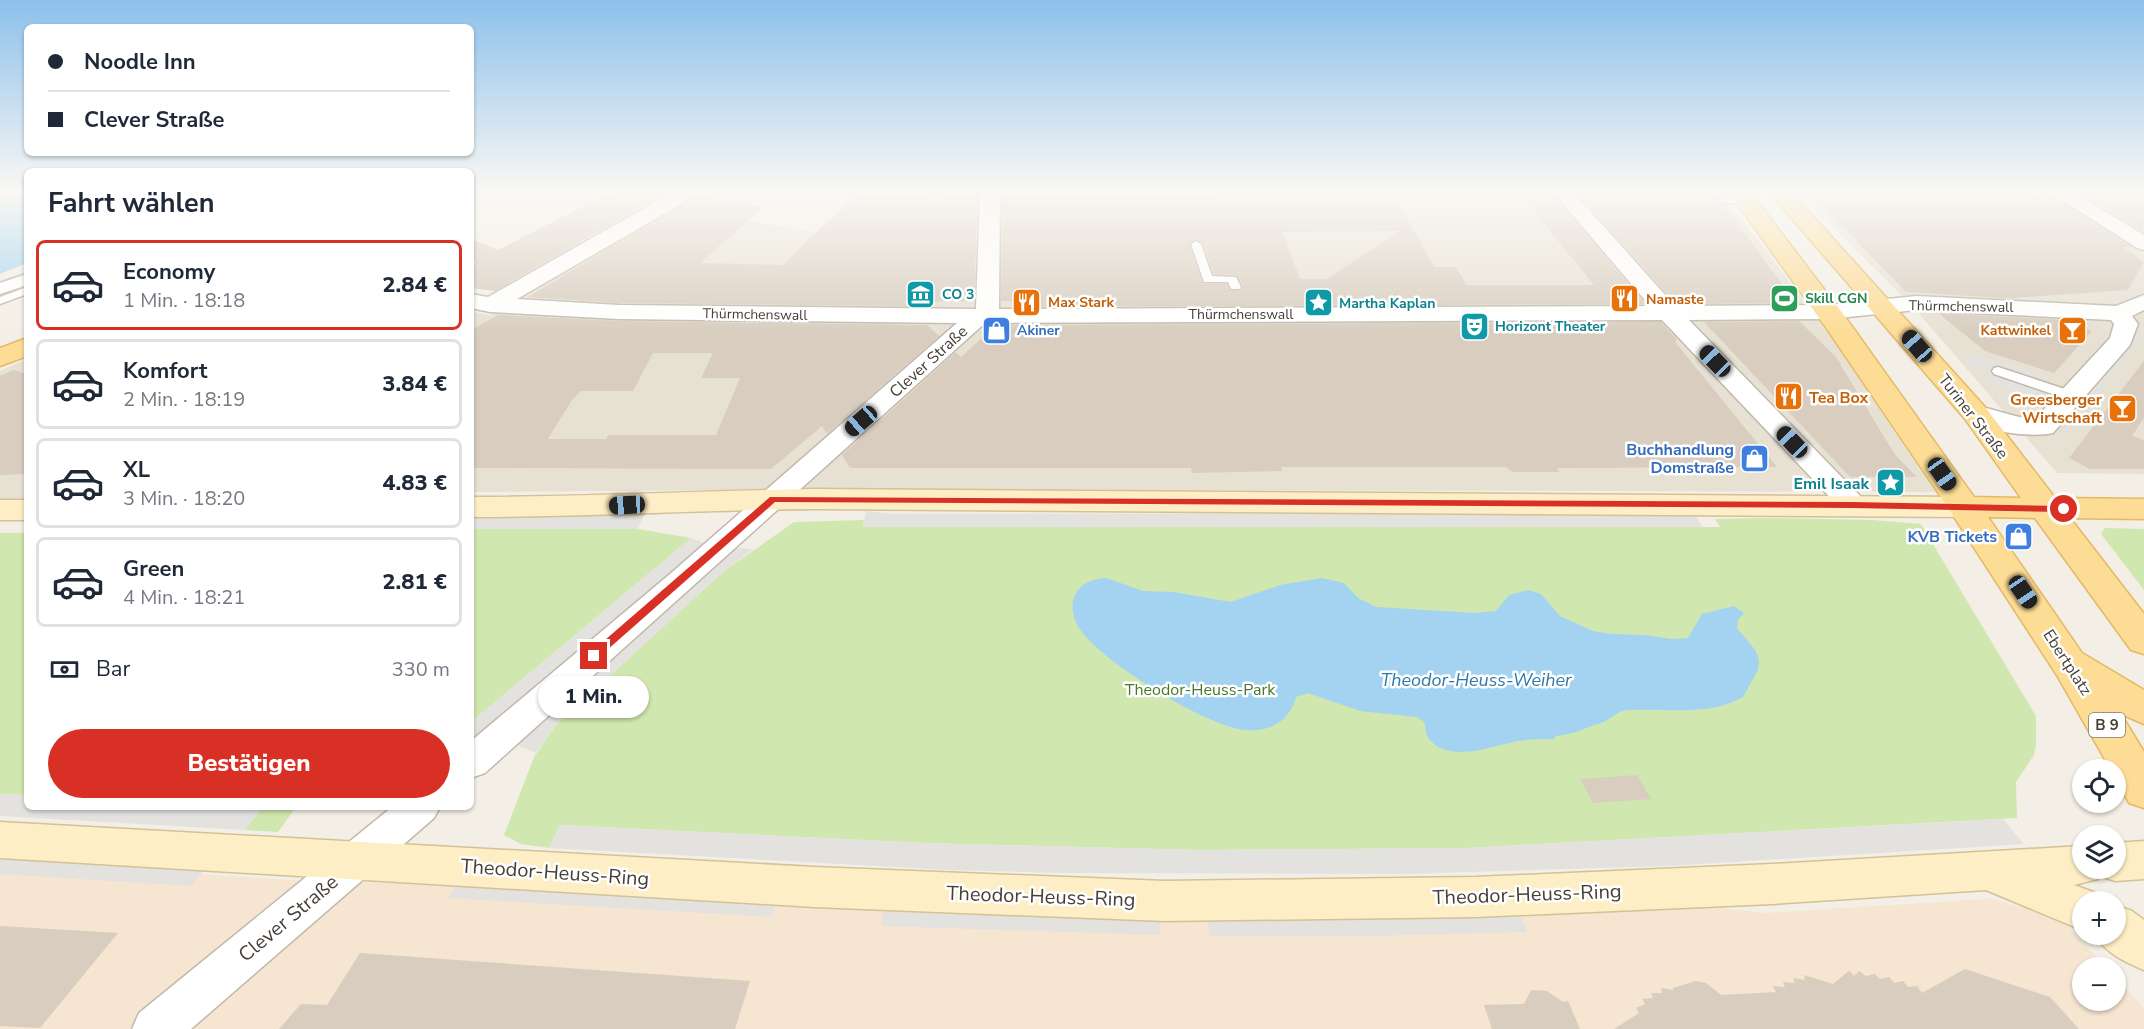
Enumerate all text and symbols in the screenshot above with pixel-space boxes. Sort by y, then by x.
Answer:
text: Noodle Inn [84,47,196,77]
text: Clever Straße [84,105,225,135]
text: Fahrt wählen [48,185,214,222]
text: Economy [123,257,215,287]
icon: car [51,258,105,312]
text: 2.84 € [382,270,447,300]
museum icon: CO 3 [905,278,937,310]
sports icon: Skill CGN [1768,282,1800,314]
restaurant icon: Namaste [1609,283,1641,315]
place label: CO 3 [942,285,974,304]
restaurant icon: Max Stark [1011,286,1043,318]
text: 1 Min. · 18:18 [123,287,245,314]
place icon: Martha Kaplan [1302,287,1334,319]
place label: Skill CGN [1805,289,1868,308]
place label: Namaste [1646,290,1704,309]
place label: Max Stark [1048,293,1115,312]
place label: Martha Kaplan [1339,294,1435,313]
street label: Thürmchenswall [1908,296,2015,317]
street label: Thürmchenswall [702,304,809,325]
street label: Thürmchenswall [1189,305,1294,324]
theatre icon: Horizont Theater [1458,310,1490,342]
shop icon: Akiner [980,314,1012,346]
bar icon: Kattwinkel [2056,314,2088,346]
place label: Horizont Theater [1495,317,1606,336]
street label: Clever Straße [885,321,973,403]
place label: Akiner [1017,321,1060,340]
place label: Kattwinkel [1980,321,2052,340]
car [1898,327,1936,365]
car [1696,342,1734,380]
text: Komfort [123,356,207,386]
icon: car [51,357,105,411]
text: 3.84 € [382,369,447,399]
street label: Turiner Straße [1933,370,2013,464]
restaurant icon: Tea Box [1772,381,1804,413]
text: 2 Min. · 18:19 [123,386,245,413]
place label: Tea Box [1809,387,1868,409]
place label: Greesberger Wirtschaft [2010,389,2103,429]
bar icon: Greesberger Wirtschaft [2107,392,2139,424]
car [842,402,880,440]
car [1773,423,1811,461]
place label: Buchhandlung Domstraße [1626,439,1734,479]
shop icon: Buchhandlung Domstraße [1739,442,1771,474]
car [1924,454,1960,494]
text: XL [123,455,150,485]
icon: car [51,456,105,510]
place icon: Emil Isaak [1874,467,1906,499]
text: 4.83 € [382,468,447,498]
place label: Emil Isaak [1794,473,1869,495]
text: 3 Min. · 18:20 [123,485,245,512]
car [609,495,645,515]
route start [2050,495,2077,522]
shop icon: KVB Tickets [2002,520,2034,552]
place label: KVB Tickets [1907,526,1997,548]
text: Green [123,554,184,584]
icon: car [51,555,105,609]
text: 2.81 € [382,567,447,597]
car [2005,572,2041,612]
text: 4 Min. · 18:21 [123,584,245,611]
street label: Ebertplatz [2038,625,2097,700]
route end [580,642,607,669]
icon: cash [48,653,81,686]
text: Bar [96,654,130,684]
text: 330 m [392,656,450,683]
water label: Theodor-Heuss-Weiher [1380,668,1572,692]
callout: 1 Min. [538,677,650,719]
park label: Theodor-Heuss-Park [1125,679,1276,701]
text: 1 Min. [565,683,622,710]
road number: B 9 [2089,713,2125,737]
button: Bestätigen [48,729,450,798]
map controls [2072,759,2126,1011]
button: locate [2072,759,2126,813]
button: layers [2072,825,2126,879]
street label: Theodor-Heuss-Ring [460,852,650,893]
street label: Clever Straße [233,869,344,968]
street label: Theodor-Heuss-Ring [1432,878,1622,911]
street label: Theodor-Heuss-Ring [946,880,1136,913]
button: + [2072,891,2126,945]
button: − [2072,957,2126,1011]

